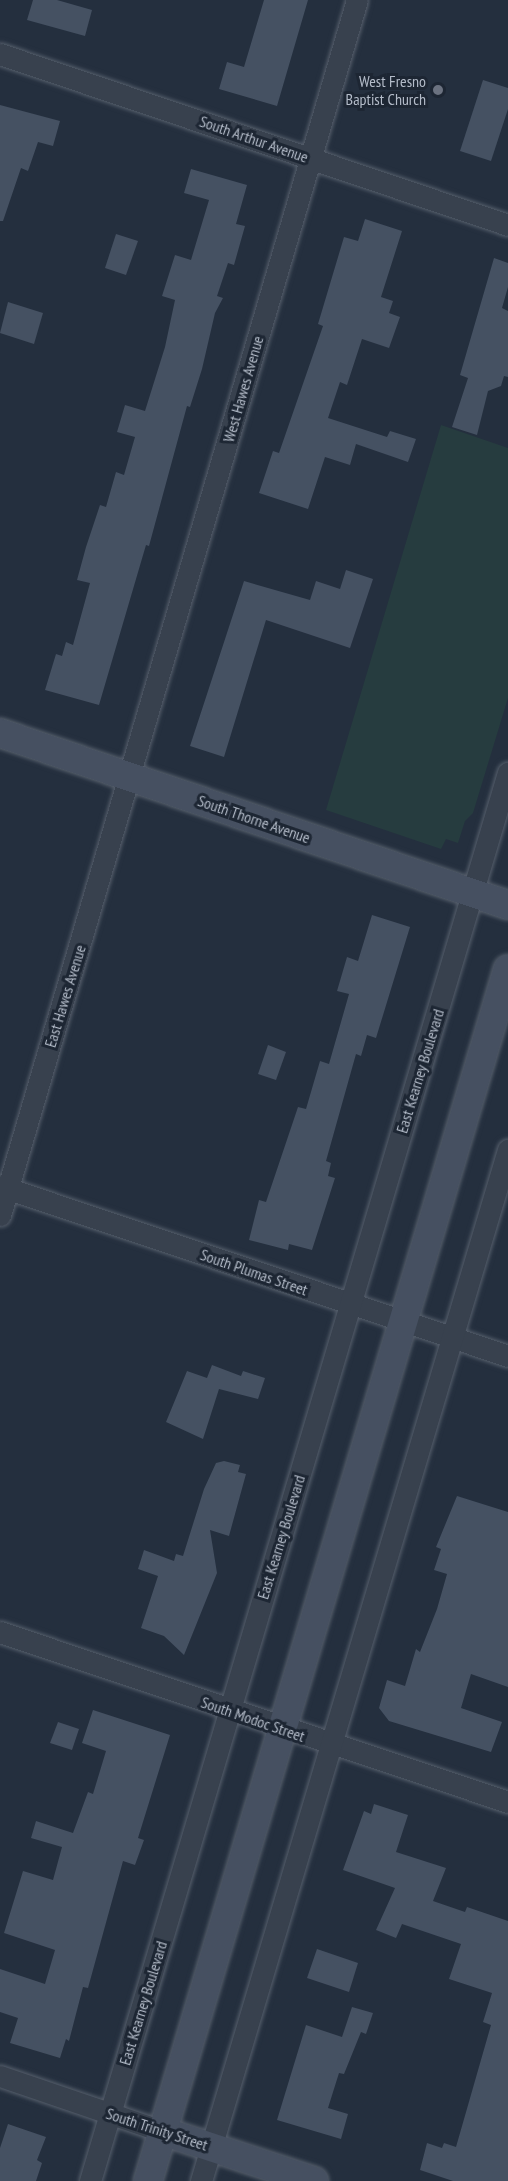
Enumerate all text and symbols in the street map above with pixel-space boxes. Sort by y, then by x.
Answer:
place label: West Fresno Baptist Church [346,71,426,109]
marker: West Fresno Baptist Church [431,83,445,97]
street label: South Arthur Avenue [197,111,311,167]
street label: West Hawes Avenue [219,333,267,445]
street label: South Thorne Avenue [195,791,313,847]
street label: East Hawes Avenue [40,942,90,1050]
street label: East Kearney Boulevard [392,1006,448,1136]
street label: South Plumas Street [198,1245,310,1299]
street label: East Kearney Boulevard [253,1472,309,1602]
street label: South Modoc Street [198,1692,308,1746]
street label: East Kearney Boulevard [115,1938,171,2068]
street label: South Trinity Street [103,2103,211,2155]

